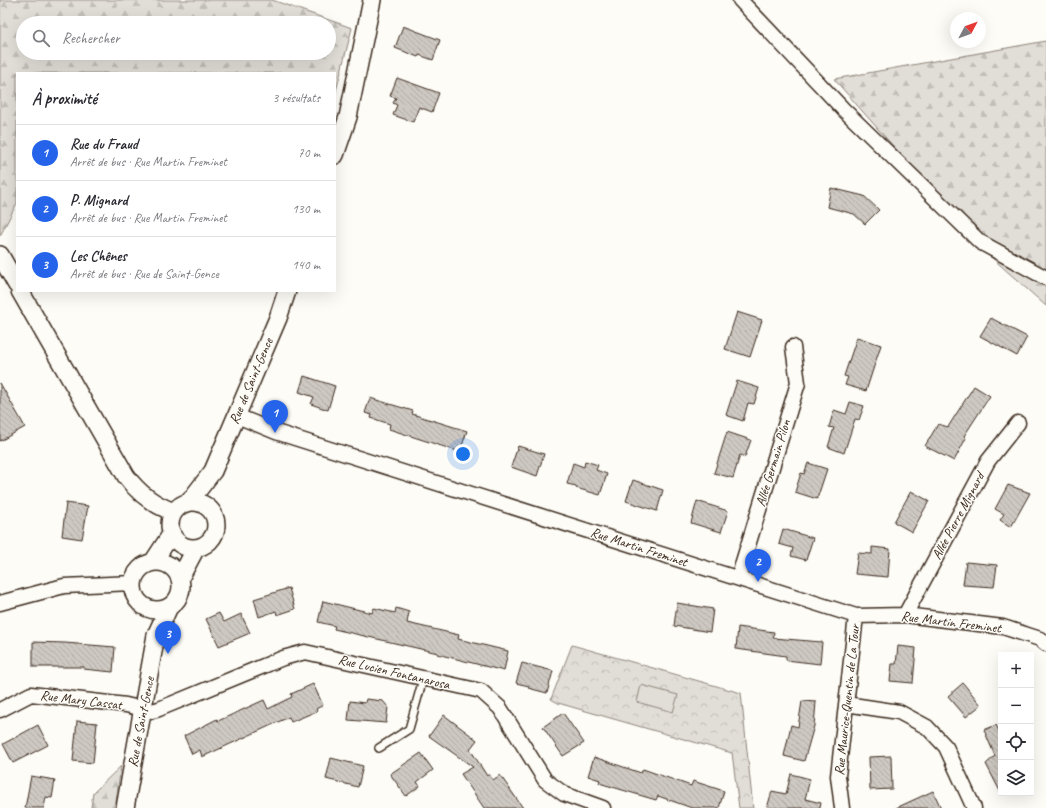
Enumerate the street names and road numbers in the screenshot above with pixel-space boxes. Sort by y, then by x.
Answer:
street label: Rue de Saint-Gence [225,334,277,427]
street label: Allée Germain Pilon [752,417,794,509]
street label: Allée Pierre Mignard [928,467,989,562]
street label: Rue Martin Freminet [589,523,691,571]
street label: Rue Martin Freminet [900,607,1003,637]
street label: Rue Maurice-Quentin de La Tour [831,622,864,776]
street label: Rue Lucien Fontanarosa [337,651,452,693]
street label: Rue de Saint-Gence [124,674,158,769]
street label: Rue Mary Cassat [39,687,124,714]

